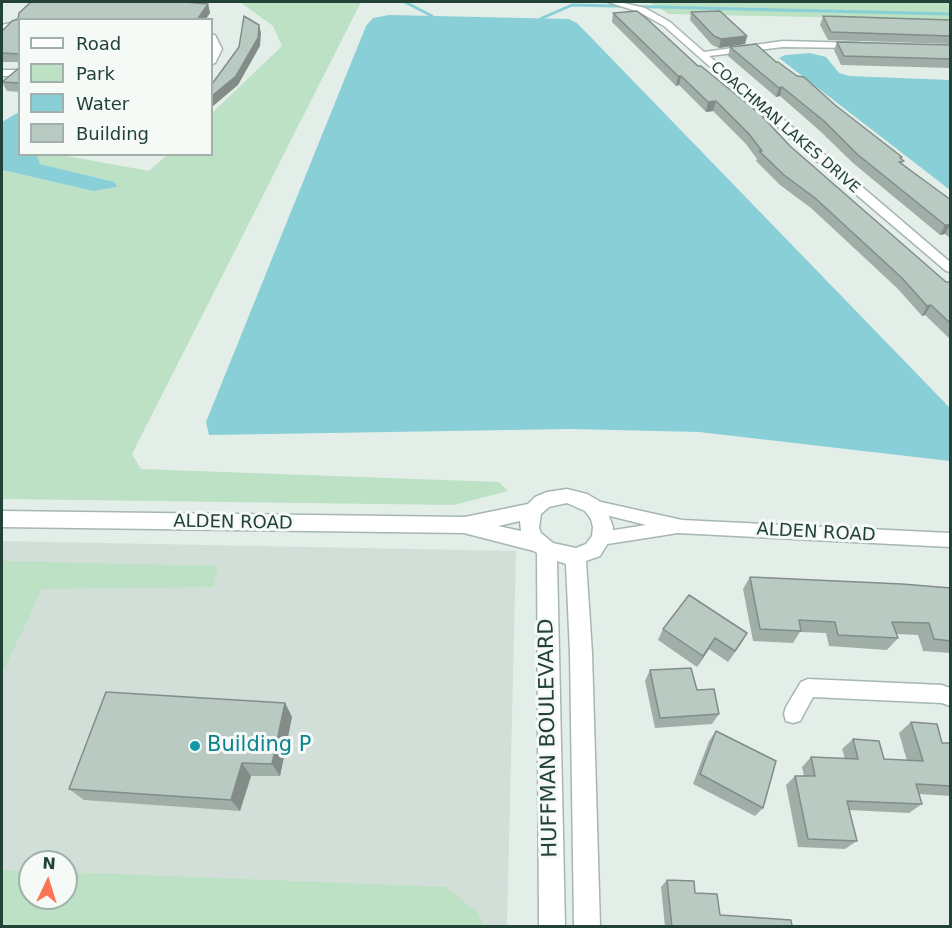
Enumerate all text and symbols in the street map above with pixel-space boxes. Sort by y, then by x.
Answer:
legend [18,18,213,156]
text: Road [76,33,121,54]
street label: COACHMAN LAKES DRIVE [707,58,863,198]
text: Park [76,63,115,84]
text: Water [76,93,129,114]
text: Building [76,123,149,144]
street label: ALDEN ROAD [173,511,293,535]
street label: ALDEN ROAD [756,519,876,547]
street label: HUFFMAN BOULEVARD [534,618,564,858]
place label: Building P [207,733,312,759]
marker: Building P [188,739,202,753]
north arrow [18,850,78,910]
text: N [42,854,56,873]

